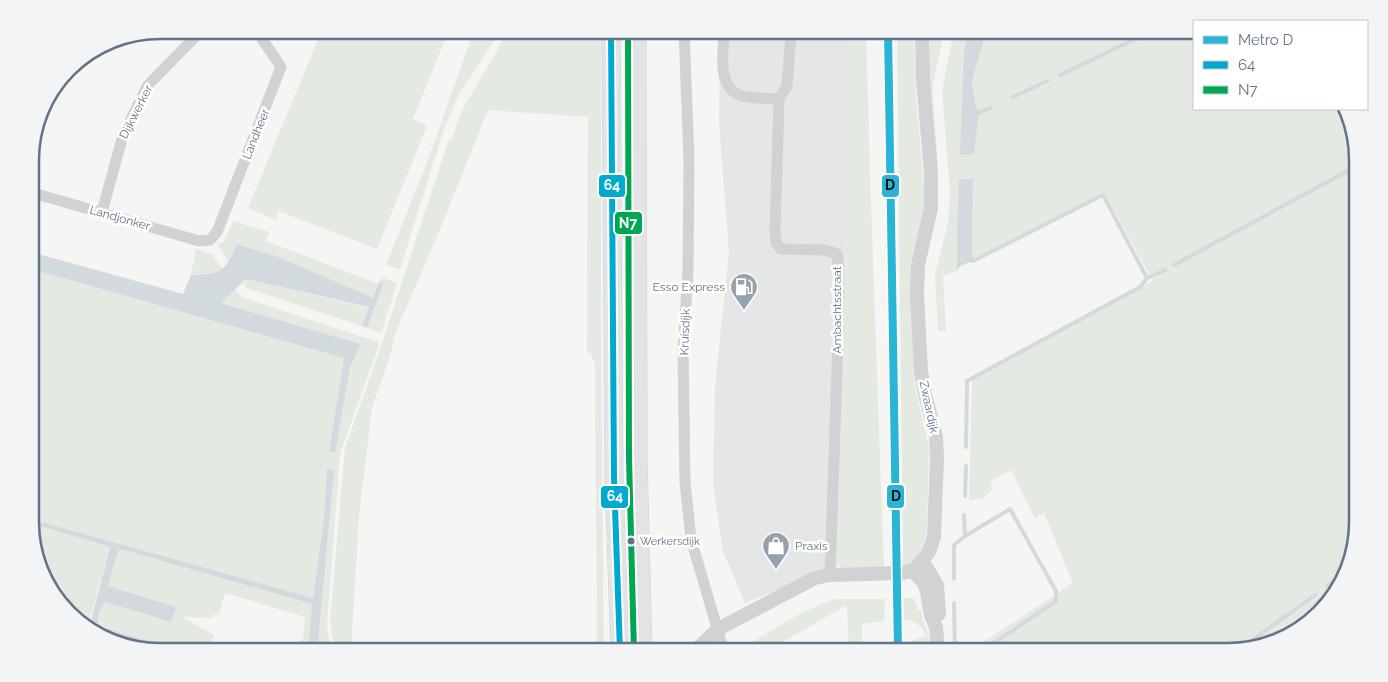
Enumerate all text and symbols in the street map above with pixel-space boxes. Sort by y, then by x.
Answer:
legend [1193,20,1368,110]
text: Metro D [1238,31,1294,49]
text: 64 [1238,56,1255,74]
text: N7 [1238,81,1258,99]
street label: Dijkwerker [117,82,156,141]
street label: Landheer [240,106,273,161]
line badge: 64 [598,174,626,198]
line badge: D [881,174,900,198]
text: 64 [604,177,620,193]
text: D [885,177,895,193]
street label: Landjonker [88,203,153,234]
line badge: N7 [614,211,643,235]
text: N7 [619,215,637,231]
street label: Ambachtsstraat [830,266,844,354]
fuel station icon: Esso Express [729,272,759,311]
place label: Esso Express [653,280,725,294]
street label: Kruisdijk [677,308,693,356]
street label: Zwaardijk [917,380,942,435]
line badge: D [886,484,905,509]
line badge: 64 [600,485,629,509]
text: 64 [607,488,623,504]
text: D [891,488,901,504]
shop icon: Praxis [761,531,791,570]
place label: Werkersdijk [640,535,700,548]
marker: Werkersdijk [626,536,636,546]
place label: Praxis [795,539,828,553]

